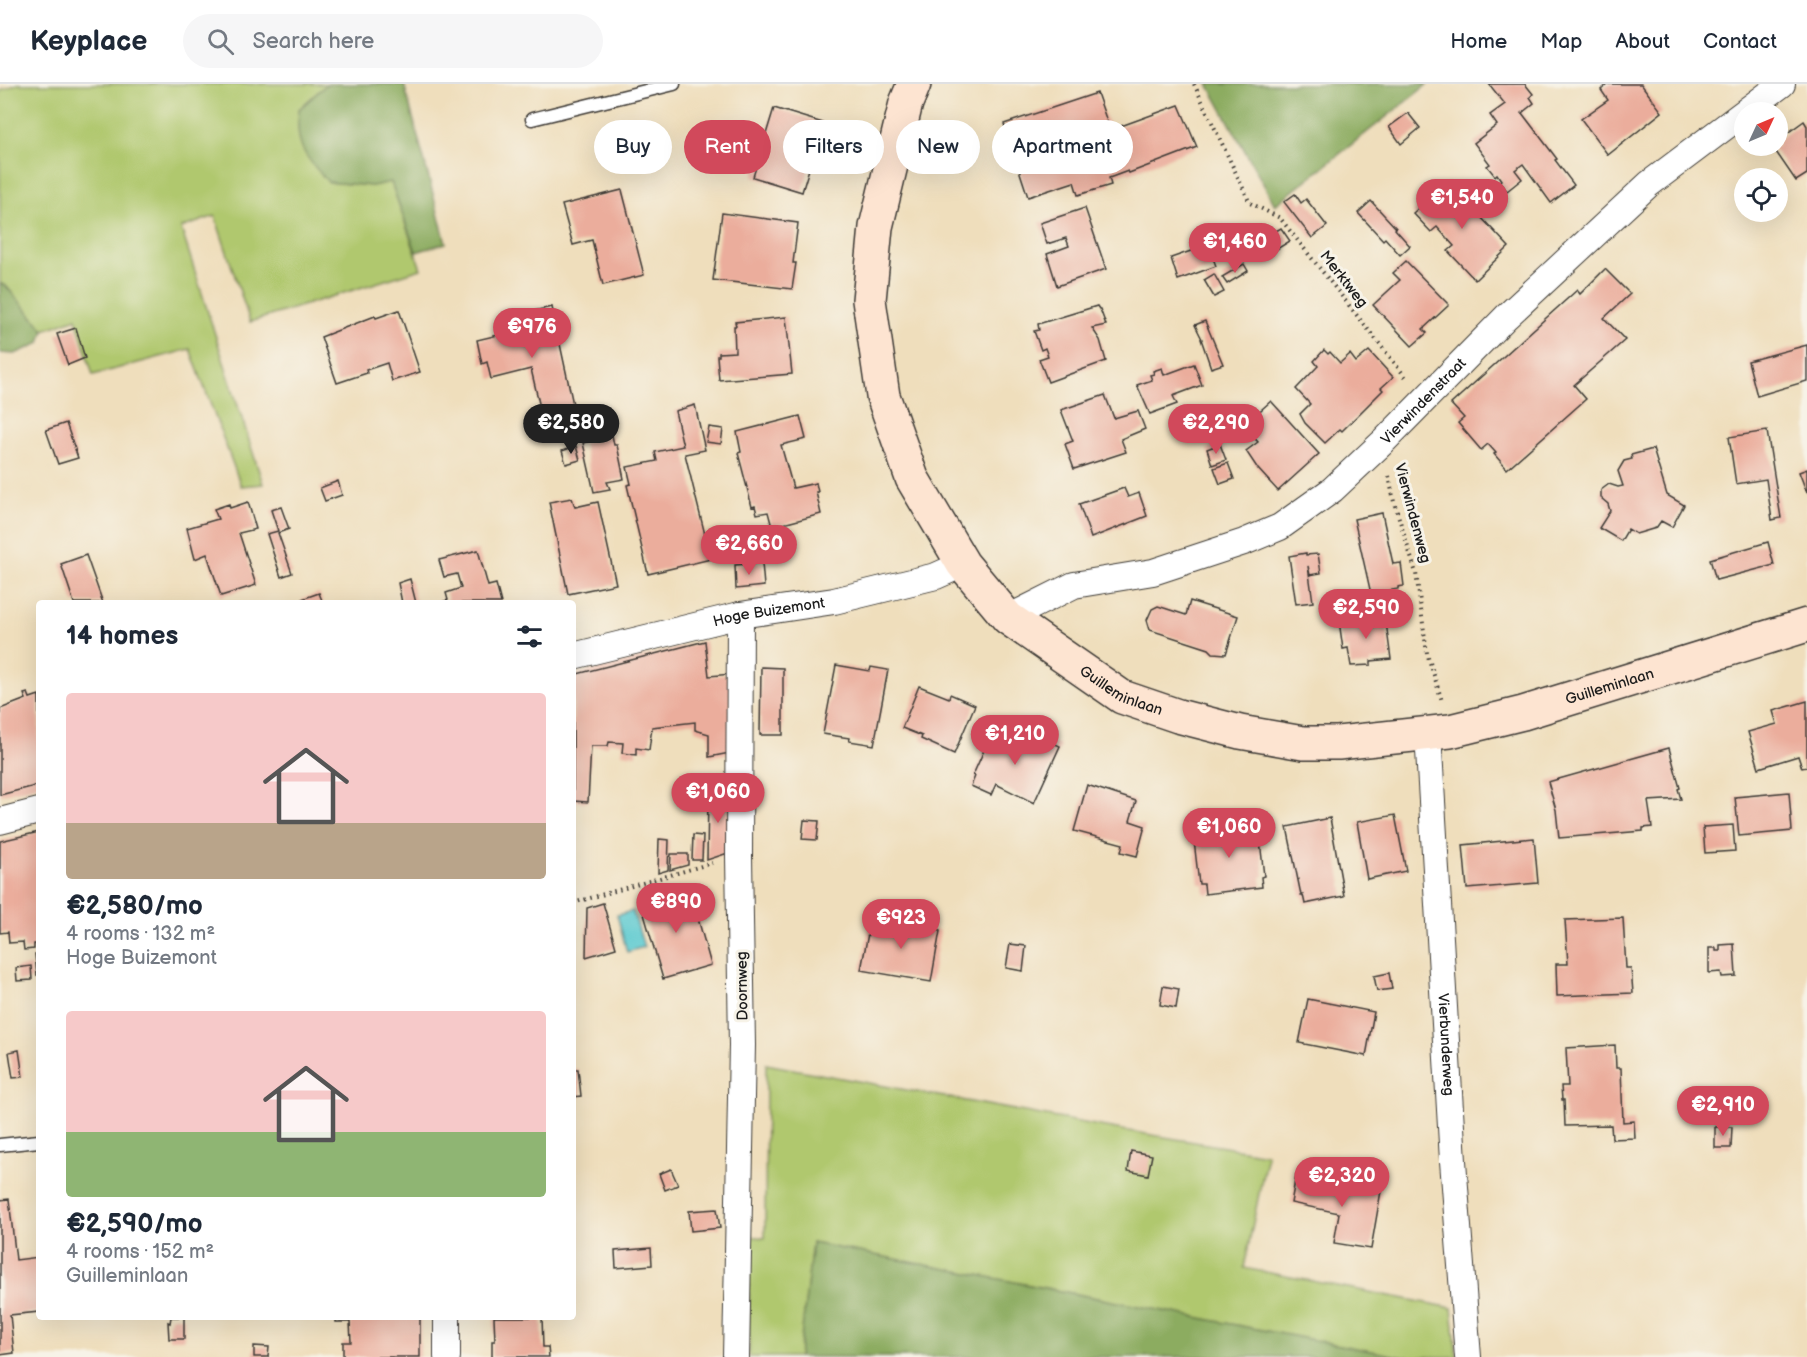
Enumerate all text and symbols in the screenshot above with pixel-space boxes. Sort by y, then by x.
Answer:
search box [183,14,603,68]
text: Keyplace [30,25,147,58]
icon: search [204,25,237,58]
text: Search here [252,28,374,55]
text: Home [1450,29,1507,54]
text: Map [1540,29,1582,54]
text: About [1615,29,1670,54]
text: Contact [1703,29,1777,54]
north arrow [1734,102,1788,156]
map controls [1734,102,1788,222]
chip: Buy [594,120,672,174]
chip: Rent [684,120,771,174]
chip: Filters [783,120,884,174]
chip: New [896,120,980,174]
chip: Apartment [992,120,1133,174]
button: locate [1734,168,1788,222]
pin: €1,540 [1413,179,1511,230]
text: €1,540 [1430,186,1494,210]
pin: €1,460 [1186,223,1284,274]
text: €1,460 [1203,230,1267,254]
street label: Merktweg [1315,247,1372,312]
pin: €976 [496,308,568,359]
text: €976 [507,315,557,339]
street label: Vierwindenstraat [1377,354,1471,449]
pin: €2,580 [522,404,620,455]
pin: €2,290 [1167,404,1265,455]
text: €2,580 [537,411,605,435]
text: €2,290 [1182,411,1250,435]
street label: Vierwindenweg [1390,461,1435,565]
pin: €2,660 [700,525,798,576]
text: €2,660 [715,532,783,556]
pin: €2,590 [1317,589,1415,640]
street label: Hoge Buizemont [711,593,827,631]
text: €2,590 [1332,596,1400,620]
icon: filters [513,620,546,653]
text: 14 homes [66,621,178,652]
street label: Guilleminlaan [1076,661,1165,720]
street label: Guilleminlaan [1563,664,1656,709]
pin: €1,210 [966,715,1064,766]
text: €1,210 [985,722,1045,746]
icon: home [252,732,360,840]
pin: €1,060 [669,773,767,824]
text: €1,060 [686,780,750,804]
pin: €1,060 [1180,808,1278,859]
text: €1,060 [1197,815,1261,839]
pin: €890 [640,883,712,934]
text: €890 [650,890,702,914]
text: €2,580/mo [66,891,203,922]
pin: €923 [865,899,937,950]
text: €923 [876,906,926,930]
text: 4 rooms · 132 m² [66,922,215,946]
text: Hoge Buizemont [66,946,217,970]
street label: Doornweg [732,951,753,1021]
street label: Vierbunderweg [1433,993,1458,1096]
icon: home [252,1050,360,1158]
pin: €2,910 [1674,1086,1772,1137]
text: €2,910 [1691,1093,1755,1117]
pin: €2,320 [1293,1157,1391,1208]
text: €2,320 [1308,1164,1376,1188]
text: €2,590/mo [66,1209,203,1240]
text: 4 rooms · 152 m² [66,1240,214,1264]
text: Guilleminlaan [66,1264,188,1288]

